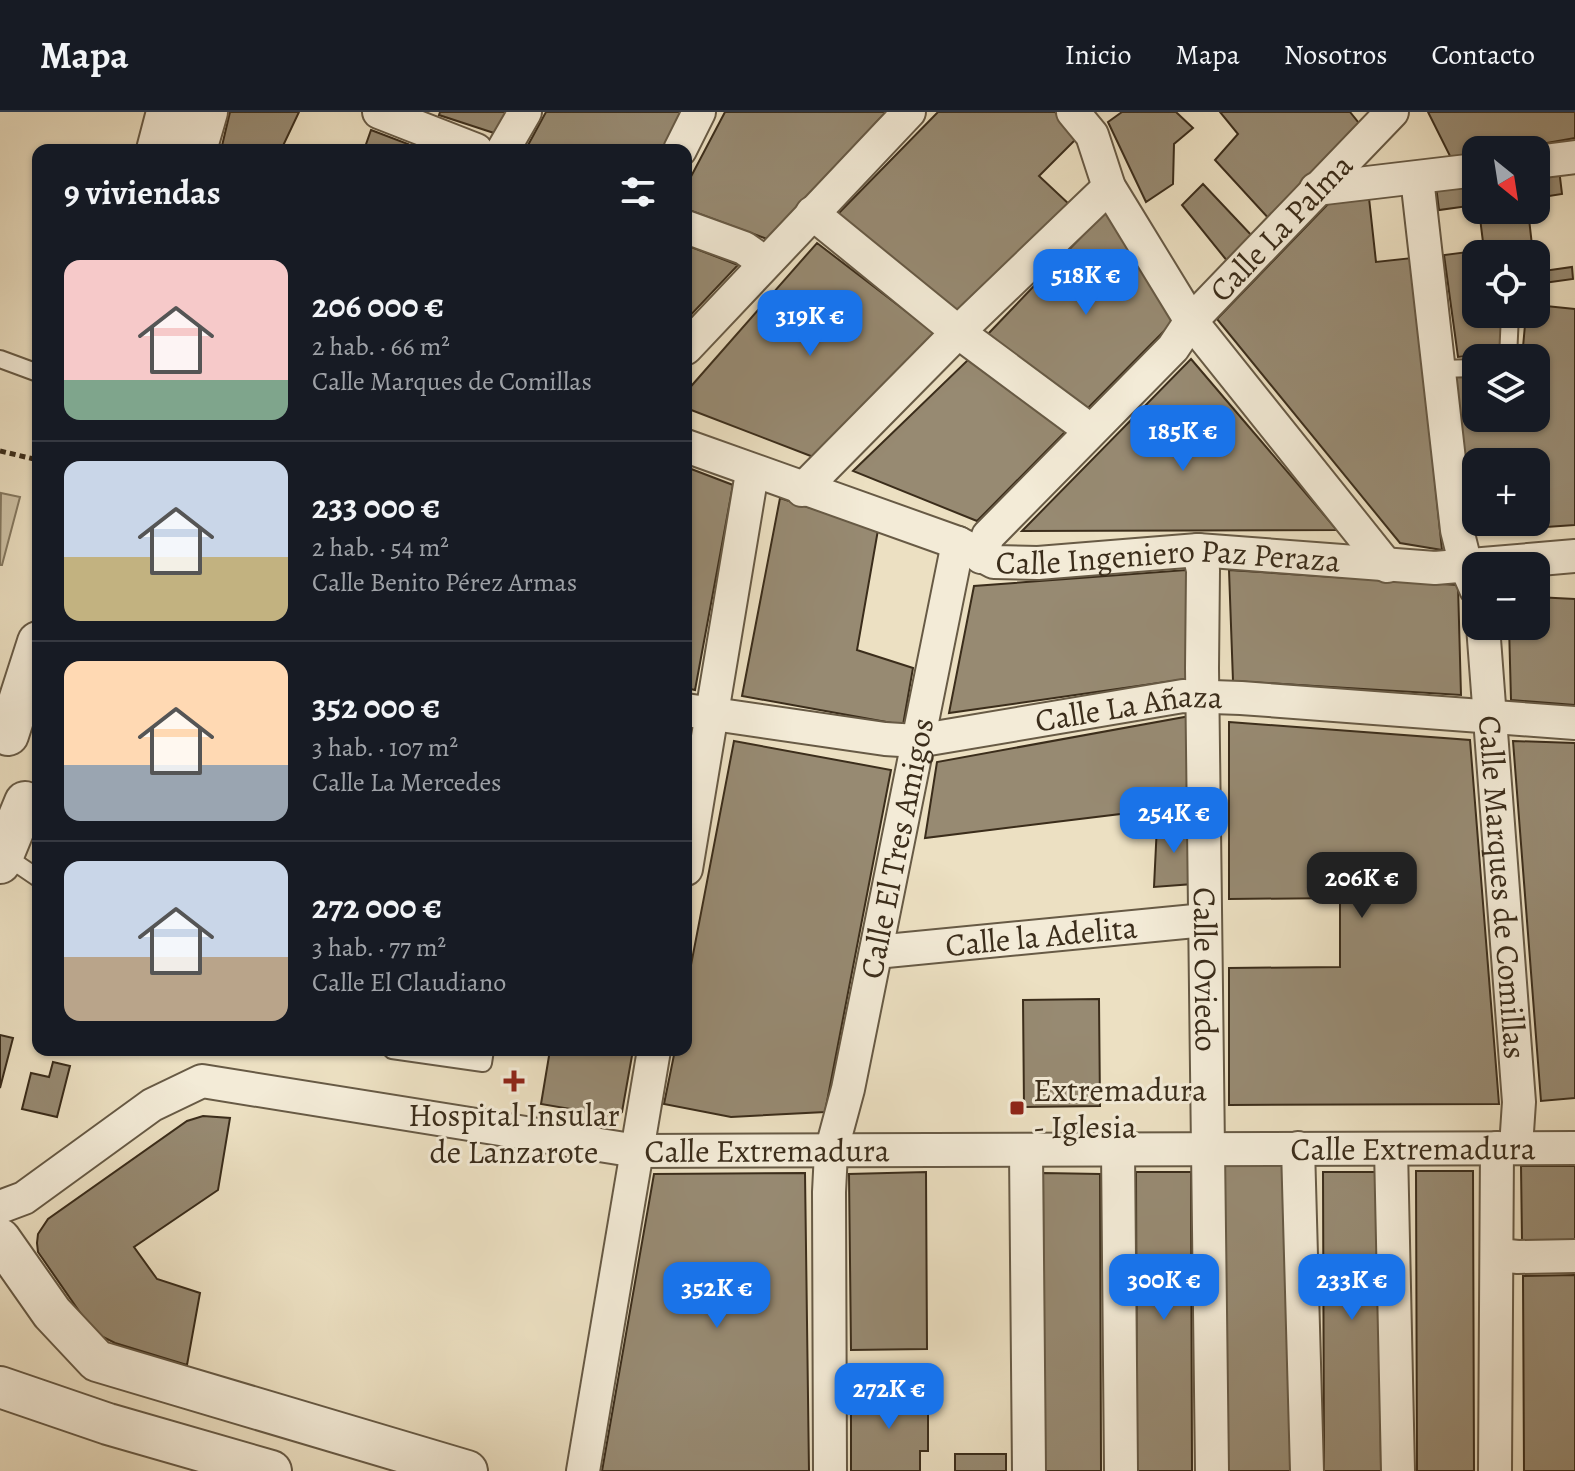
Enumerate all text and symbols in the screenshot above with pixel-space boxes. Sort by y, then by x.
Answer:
text: Mapa [40,29,129,81]
text: Inicio [1065,36,1131,74]
text: Mapa [1175,36,1240,74]
text: Nosotros [1284,36,1387,74]
text: Contacto [1431,36,1535,74]
north arrow [1462,136,1550,224]
map controls [1462,136,1550,640]
street label: Calle La Palma [1199,144,1363,311]
text: 9 viviendas [64,169,221,216]
icon: filters [616,170,660,214]
button: locate [1462,240,1550,328]
pin: 518K € [1021,249,1151,317]
text: 518K € [1051,257,1121,292]
text: 206 000 € [312,282,444,329]
pin: 319K € [745,290,875,358]
icon: home [128,292,224,388]
text: 319K € [775,298,845,333]
text: 2 hab. · 66 m² [312,329,450,364]
button: layers [1462,344,1550,432]
text: Calle Marques de Comillas [312,364,592,399]
pin: 185K € [1118,405,1248,473]
text: 185K € [1148,413,1218,448]
button: + [1462,448,1550,536]
text: 233 000 € [312,483,440,530]
icon: home [128,493,224,589]
street label: Calle Ingeniero Paz Peraza [995,528,1342,585]
text: 2 hab. · 54 m² [312,530,449,565]
button: − [1462,552,1550,640]
text: Calle Benito Pérez Armas [312,565,577,600]
street label: Calle La Añaza [1032,674,1224,743]
text: 352 000 € [312,683,440,730]
icon: home [128,693,224,789]
street label: Calle El Tres Amigos [849,714,944,982]
street label: Calle Marques de Comillas [1468,714,1538,1061]
text: 3 hab. · 107 m² [312,730,458,765]
text: Calle La Mercedes [312,765,502,800]
pin: 254K € [1109,787,1239,855]
text: 254K € [1138,795,1210,830]
pin: 206K € [1297,852,1427,920]
text: 206K € [1325,860,1399,895]
text: 272 000 € [312,883,442,930]
street label: Calle Oviedo [1183,887,1229,1052]
icon: home [128,893,224,989]
street label: Calle la Adelita [943,905,1139,967]
text: 3 hab. · 77 m² [312,930,446,965]
text: Calle El Claudiano [312,965,506,1000]
place label: Extremadura - Iglesia [1033,1068,1207,1149]
marker: Hospital Insular de Lanzarote [503,1070,525,1092]
place label: Hospital Insular de Lanzarote [408,1093,620,1174]
marker: Extremadura - Iglesia [1008,1099,1026,1117]
street label: Calle Extremadura [1290,1126,1536,1171]
street label: Calle Extremadura [644,1128,890,1173]
pin: 300K € [1099,1254,1229,1322]
pin: 233K € [1287,1254,1417,1322]
pin: 352K € [652,1262,782,1330]
text: 300K € [1127,1262,1201,1297]
text: 233K € [1316,1262,1388,1297]
text: 352K € [681,1270,753,1305]
pin: 272K € [824,1363,954,1431]
text: 272K € [853,1371,925,1406]

